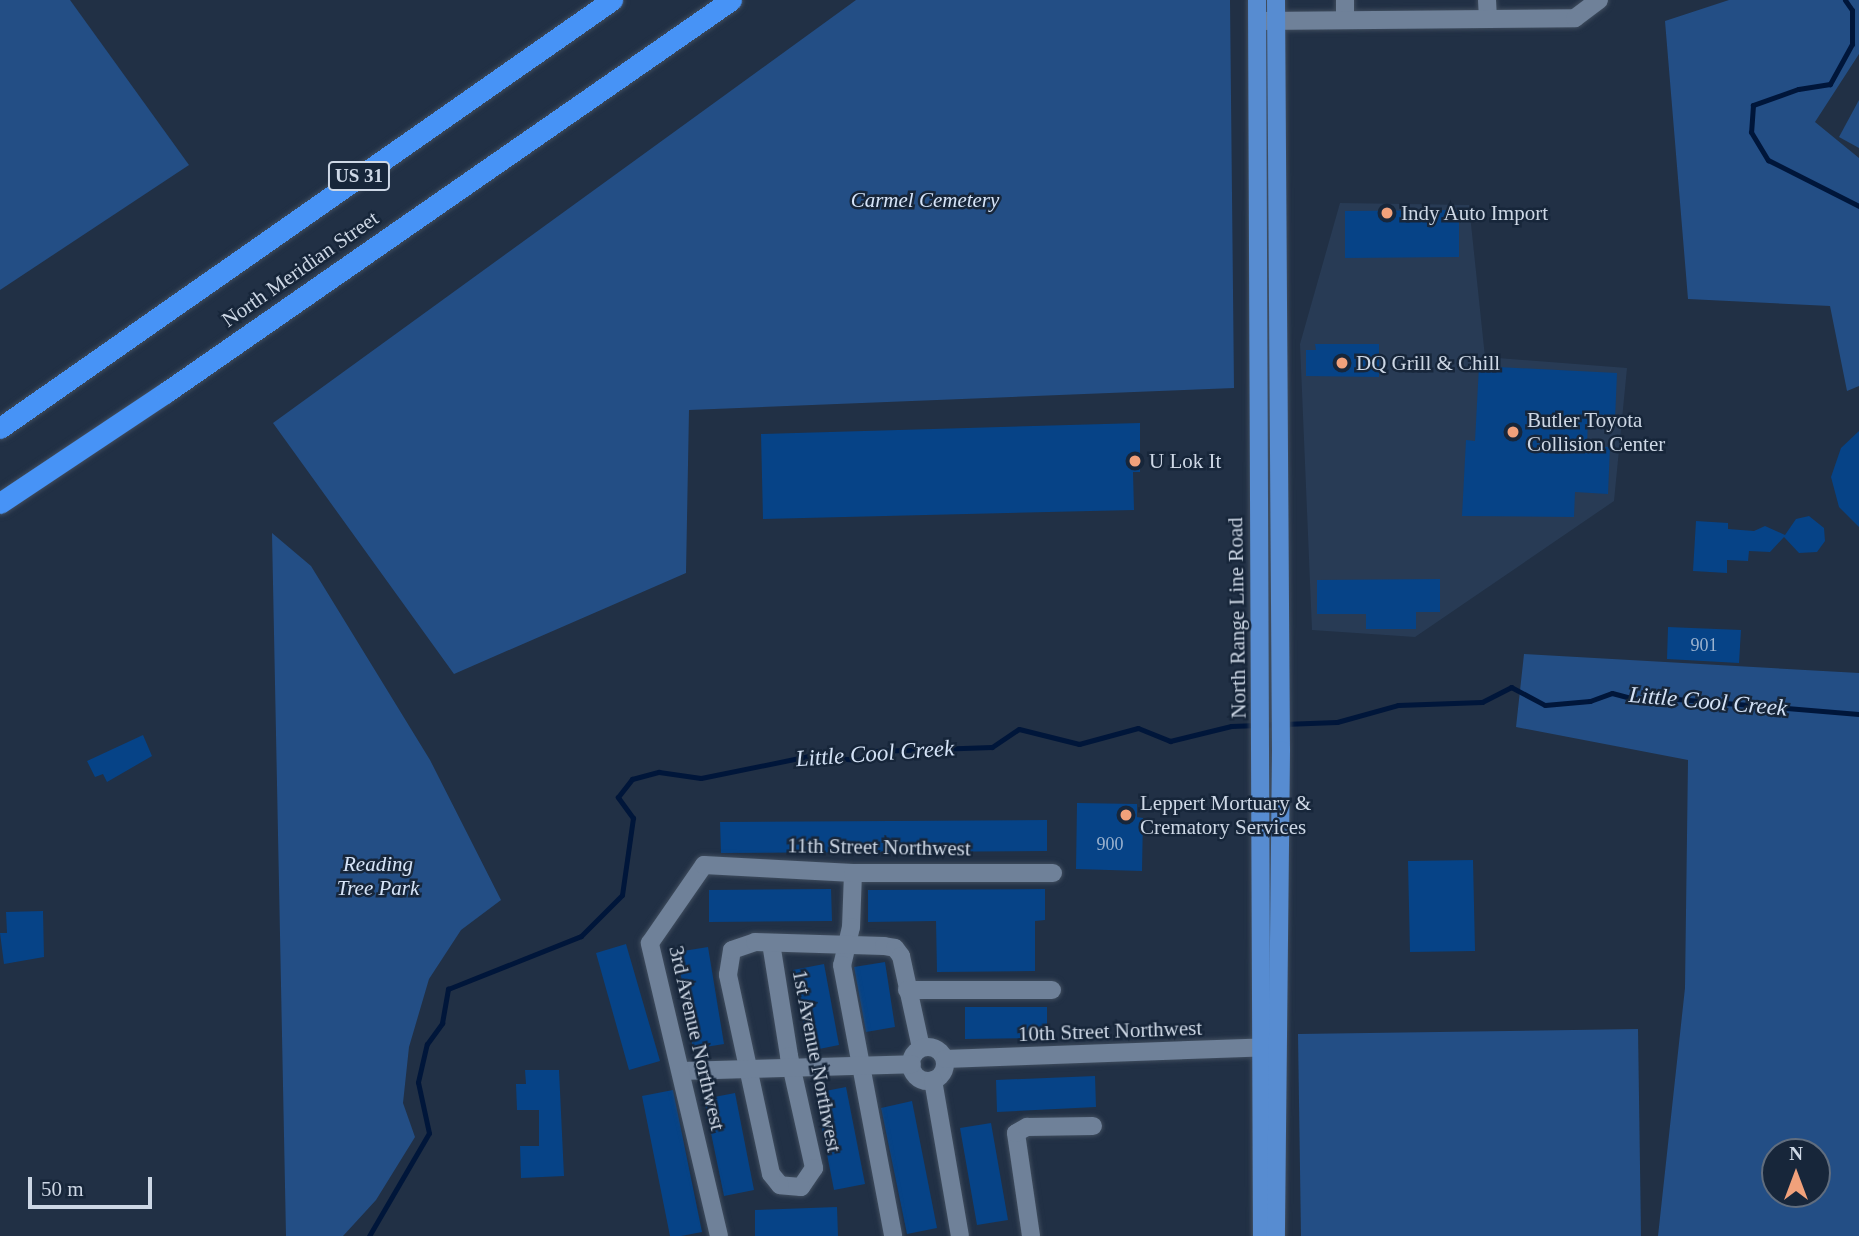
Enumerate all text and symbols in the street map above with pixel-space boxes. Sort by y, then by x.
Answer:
road number: US 31 [328,160,390,192]
park label: Carmel Cemetery [851,187,999,213]
place label: Indy Auto Import [1401,200,1549,226]
street label: North Meridian Street [217,205,383,333]
marker: Indy Auto Import [1379,205,1395,221]
place label: DQ Grill & Chill [1356,350,1500,376]
marker: DQ Grill & Chill [1334,355,1350,371]
place label: Butler Toyota Collision Center [1527,407,1665,457]
marker: Butler Toyota Collision Center [1505,424,1521,440]
place label: U Lok It [1149,448,1221,474]
marker: U Lok It [1127,453,1143,469]
street label: North Range Line Road [1223,517,1251,719]
house number: 901 [1690,634,1717,656]
water label: Little Cool Creek [1628,681,1788,723]
water label: Little Cool Creek [795,735,955,773]
place label: Leppert Mortuary & Crematory Services [1140,790,1311,840]
marker: Leppert Mortuary & Crematory Services [1118,807,1134,823]
street label: 11th Street Northwest [787,833,971,861]
house number: 900 [1097,833,1124,855]
park label: Reading Tree Park [337,851,419,901]
street label: 3rd Avenue Northwest [663,943,731,1133]
street label: 1st Avenue Northwest [787,967,847,1155]
street label: 10th Street Northwest [1017,1015,1203,1047]
north arrow [1761,1138,1831,1208]
text: N [1789,1143,1803,1164]
scale bar [32,1162,156,1206]
text: 50 m [41,1177,84,1201]

